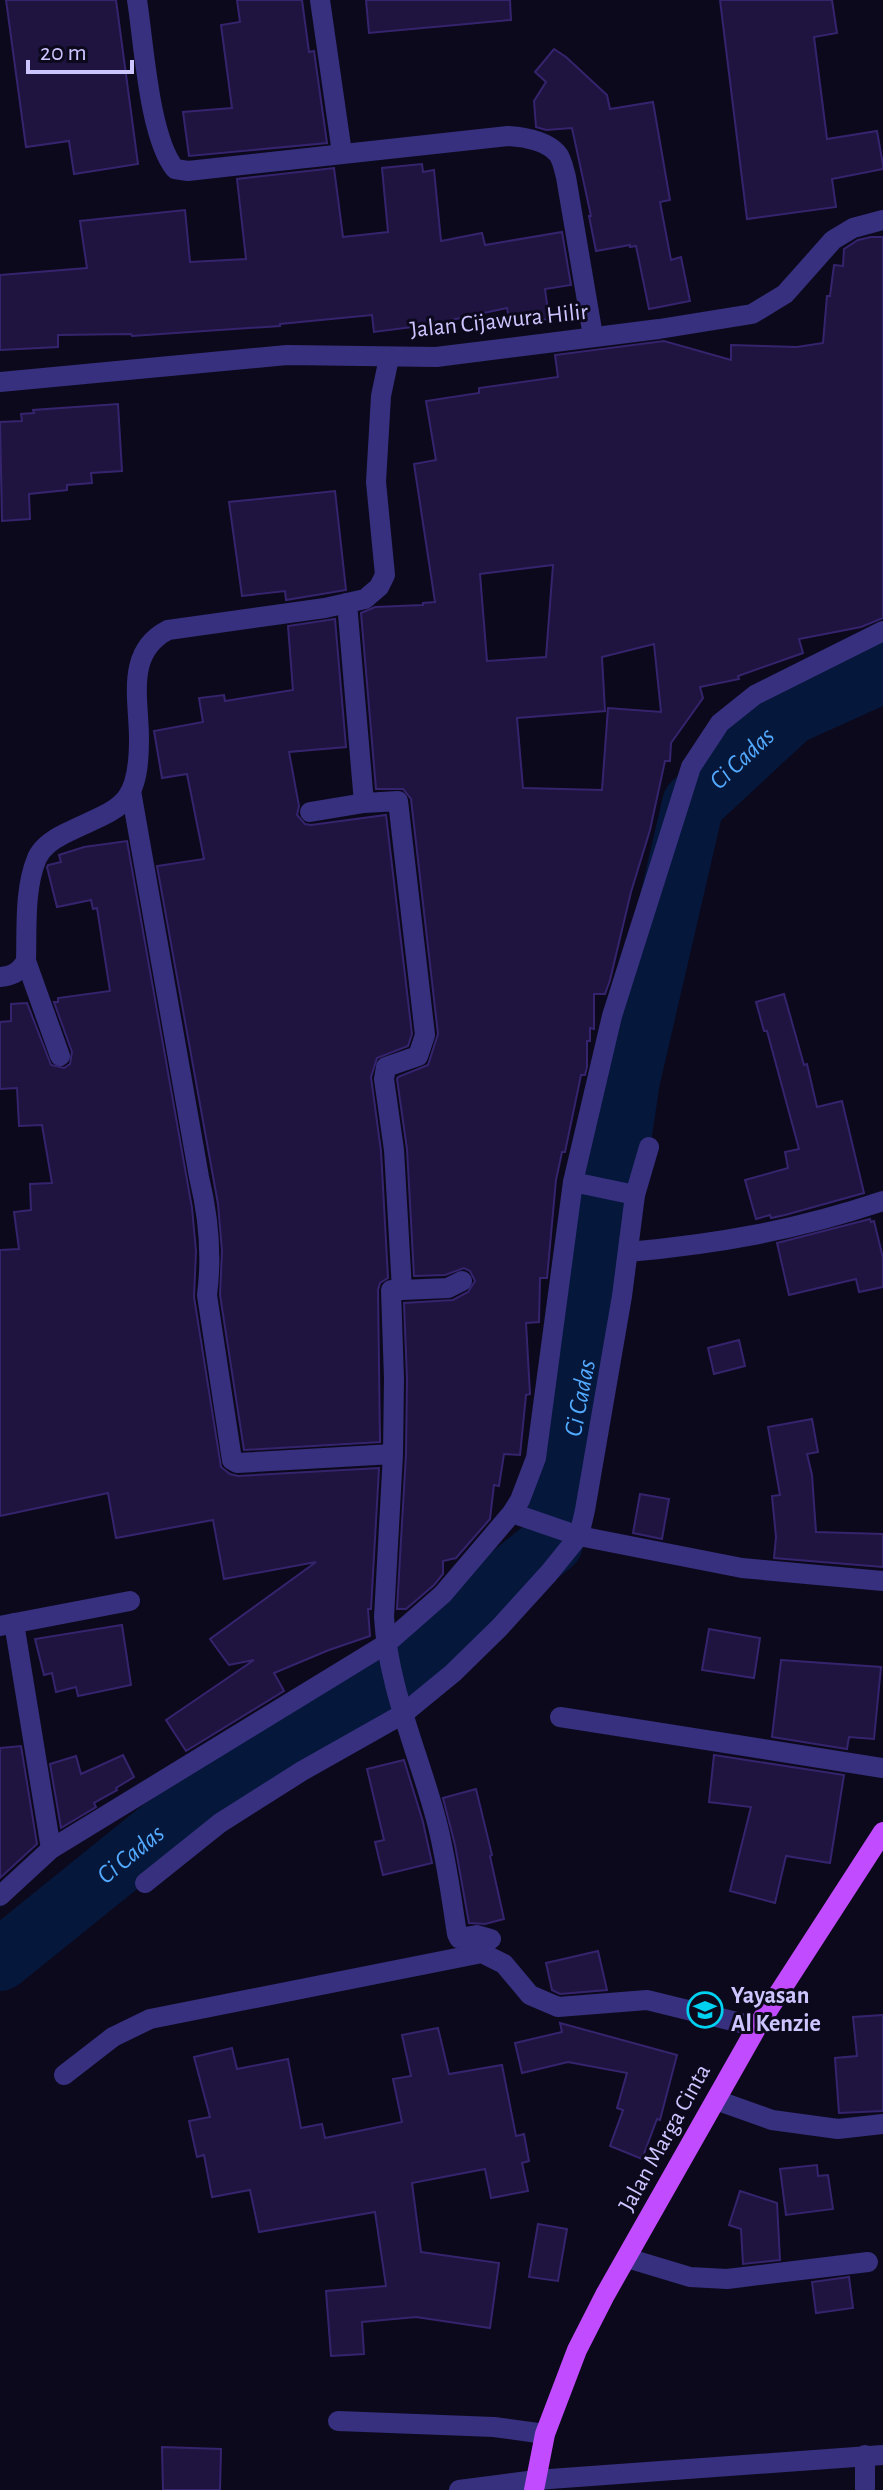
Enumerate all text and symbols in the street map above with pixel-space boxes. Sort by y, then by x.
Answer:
scale bar [28,24,132,74]
text: 20 m [40,41,87,65]
street label: Jalan Cijawura Hilir [409,300,590,342]
water label: Ci Cadas [705,723,779,794]
water label: Ci Cadas [560,1358,600,1439]
water label: Ci Cadas [92,1820,169,1889]
place label: Yayasan Al Kenzie [731,1984,821,2036]
school or university icon: Yayasan Al Kenzie [686,1991,724,2029]
street label: Jalan Marga Cinta [615,2060,715,2216]

